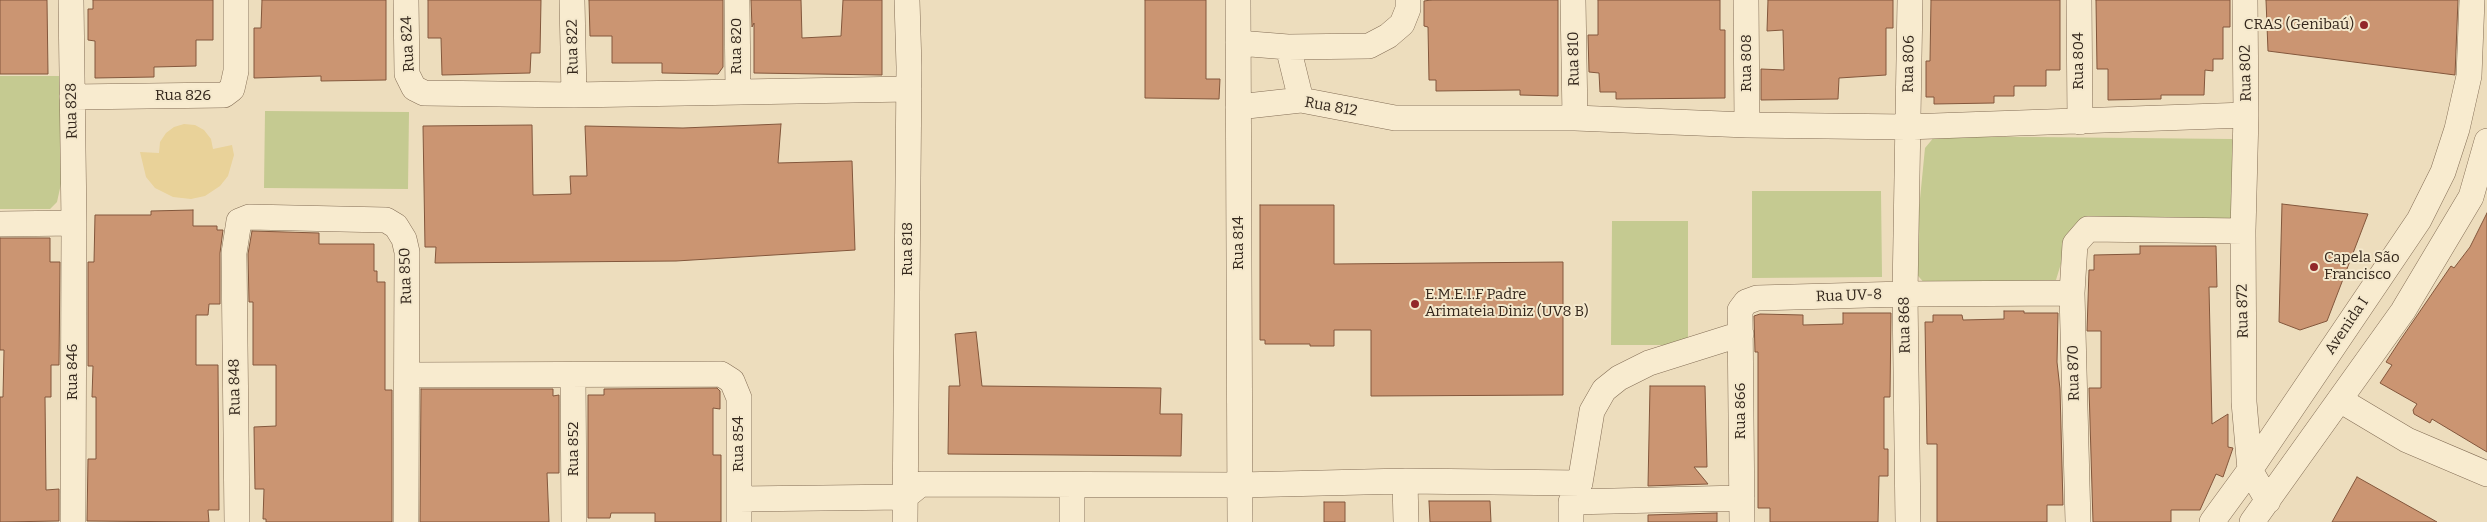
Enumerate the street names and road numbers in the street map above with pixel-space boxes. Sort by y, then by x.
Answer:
street label: Rua 824 [398,16,418,72]
street label: Rua 820 [728,18,746,74]
street label: Rua 822 [564,19,582,75]
street label: Rua 810 [1565,31,1583,87]
street label: Rua 804 [2070,32,2088,90]
street label: Rua 808 [1738,34,1756,92]
street label: Rua 806 [1899,35,1919,93]
street label: Rua 802 [2237,44,2255,102]
street label: Rua 828 [63,83,81,139]
street label: Rua 826 [155,87,211,105]
street label: Rua 812 [1303,94,1359,120]
street label: Rua 814 [1230,216,1248,270]
street label: Rua 818 [899,222,917,276]
street label: Rua 850 [396,247,416,305]
street label: Rua 872 [2234,283,2252,339]
street label: Rua UV-8 [1815,286,1883,306]
street label: Avenida I [2321,294,2373,358]
street label: Rua 868 [1896,296,1914,354]
street label: Rua 846 [64,344,82,400]
street label: Rua 870 [2065,345,2083,401]
street label: Rua 848 [226,358,244,416]
street label: Rua 866 [1732,383,1750,439]
street label: Rua 854 [730,416,748,472]
street label: Rua 852 [565,421,583,477]

